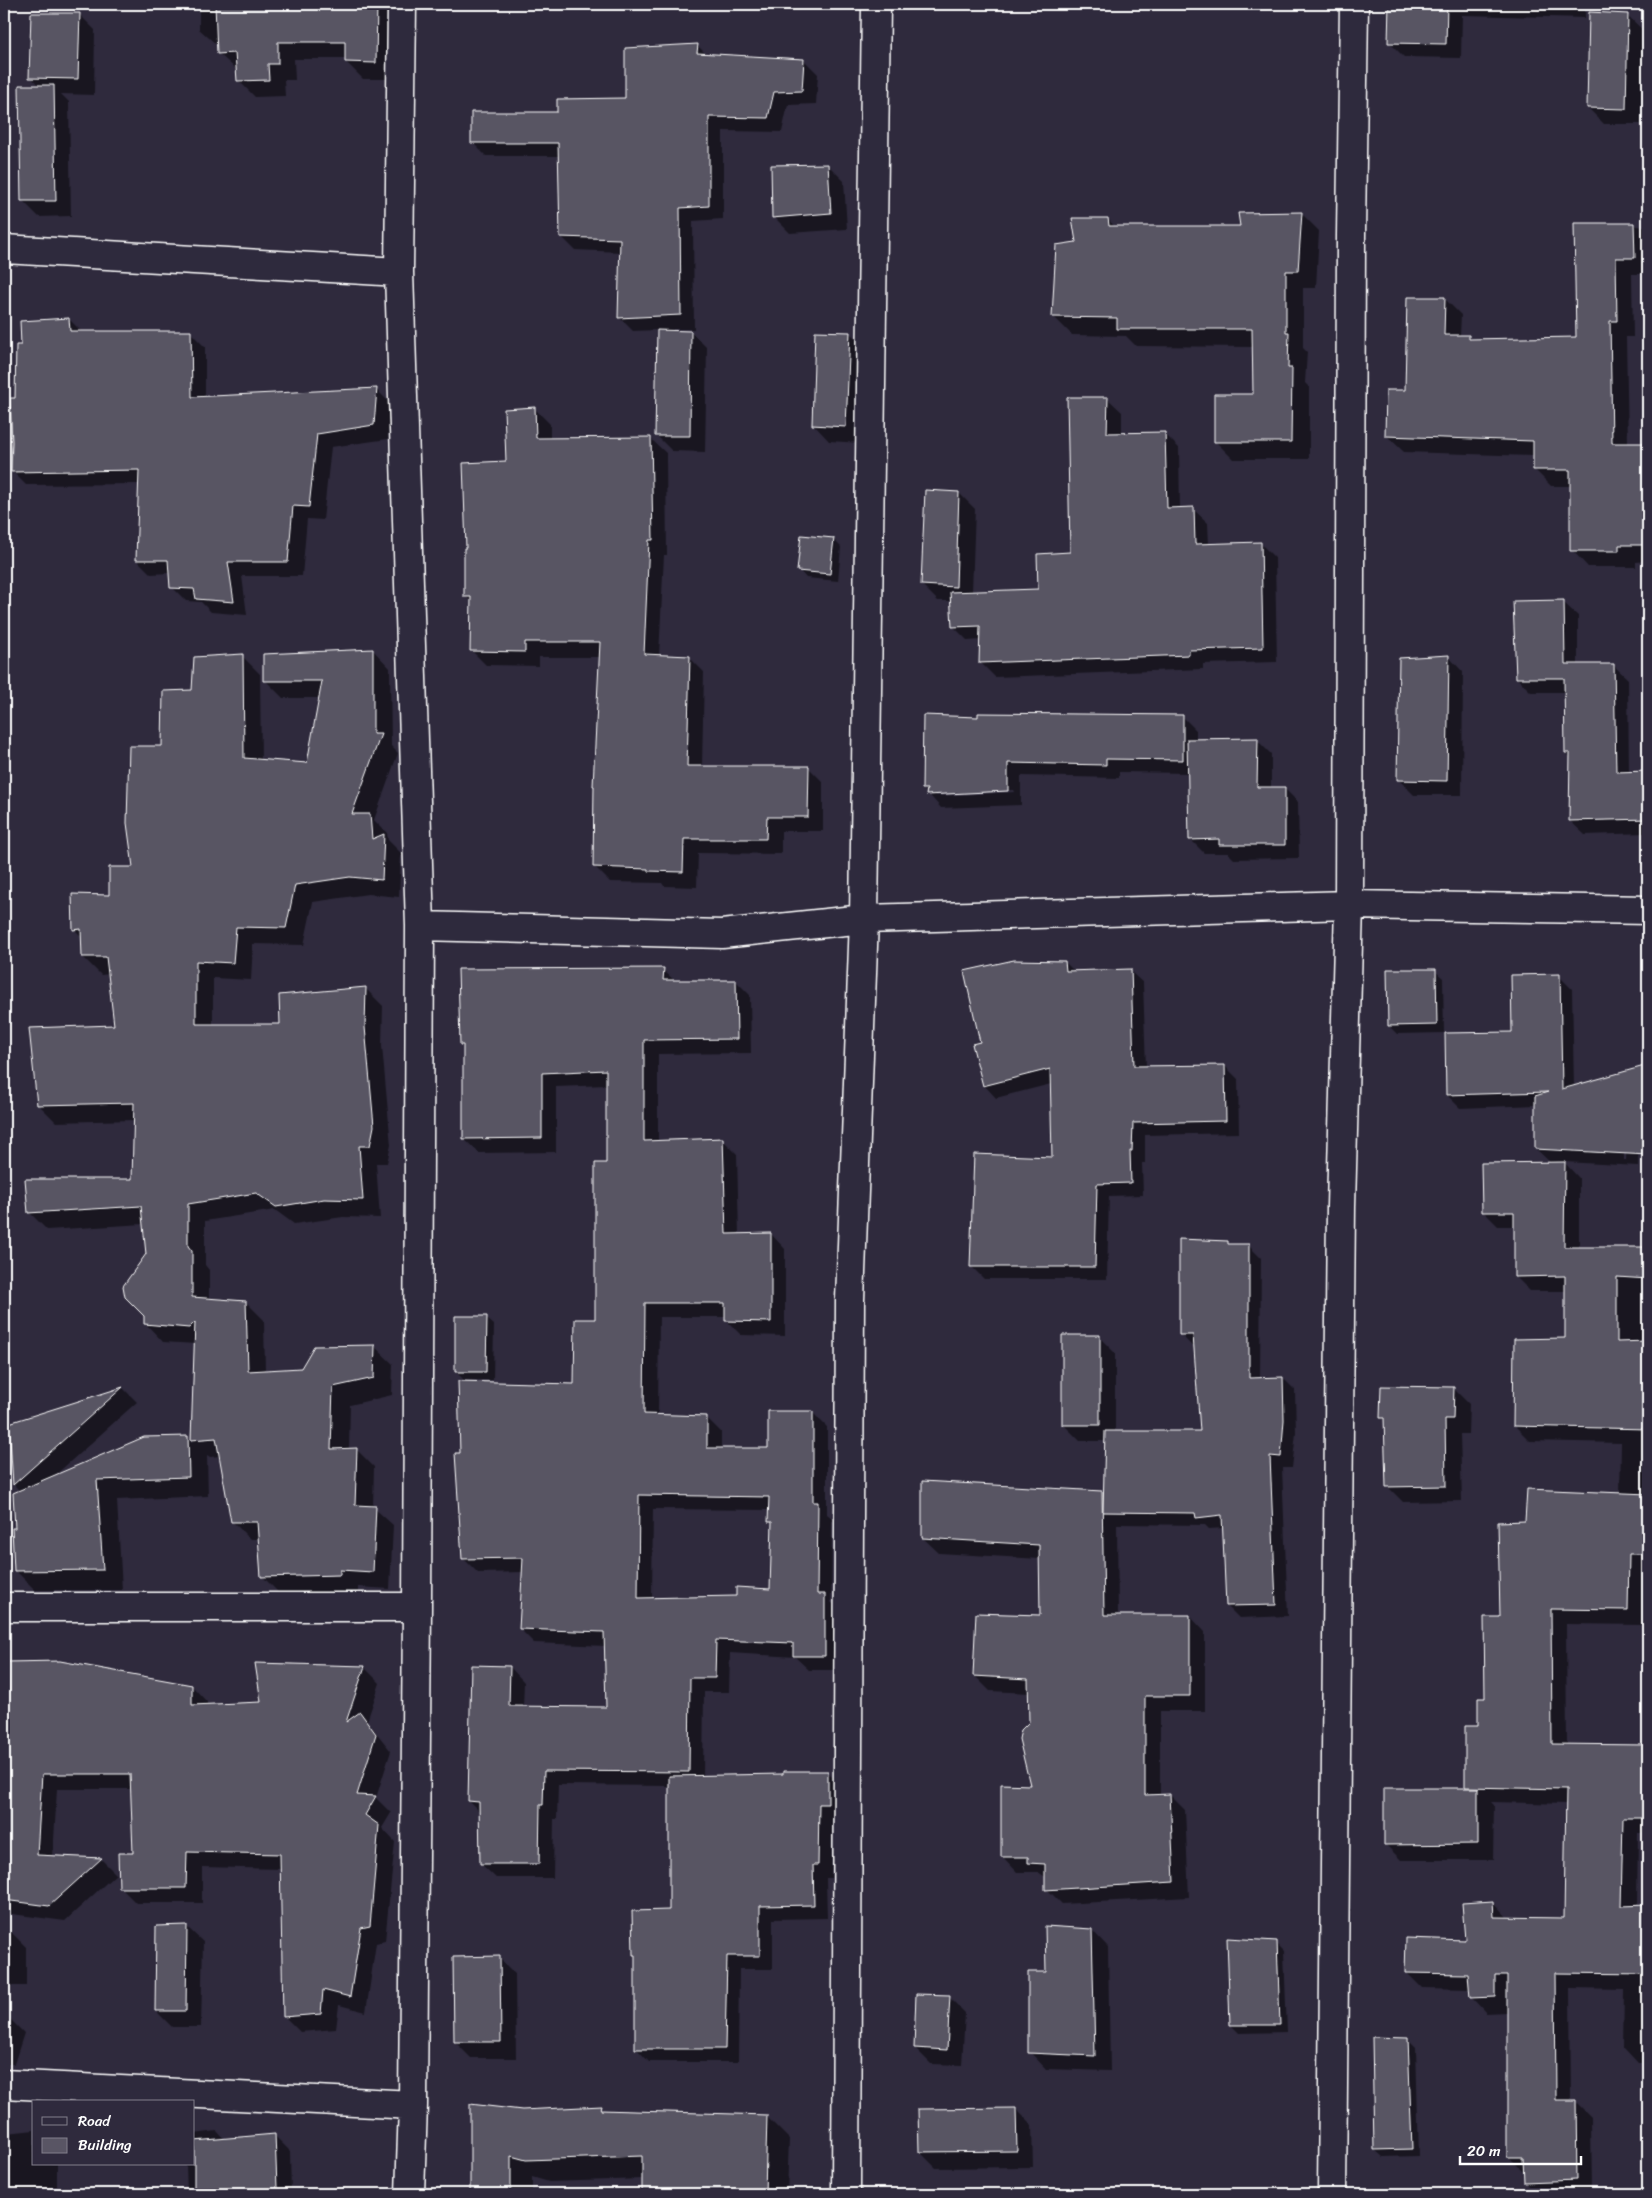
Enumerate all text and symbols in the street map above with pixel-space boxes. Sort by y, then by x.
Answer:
legend [32,2100,195,2166]
text: Road [78,2108,111,2134]
text: Building [78,2132,132,2158]
scale bar [1460,2133,1581,2165]
text: 20 m [1467,2138,1501,2164]

